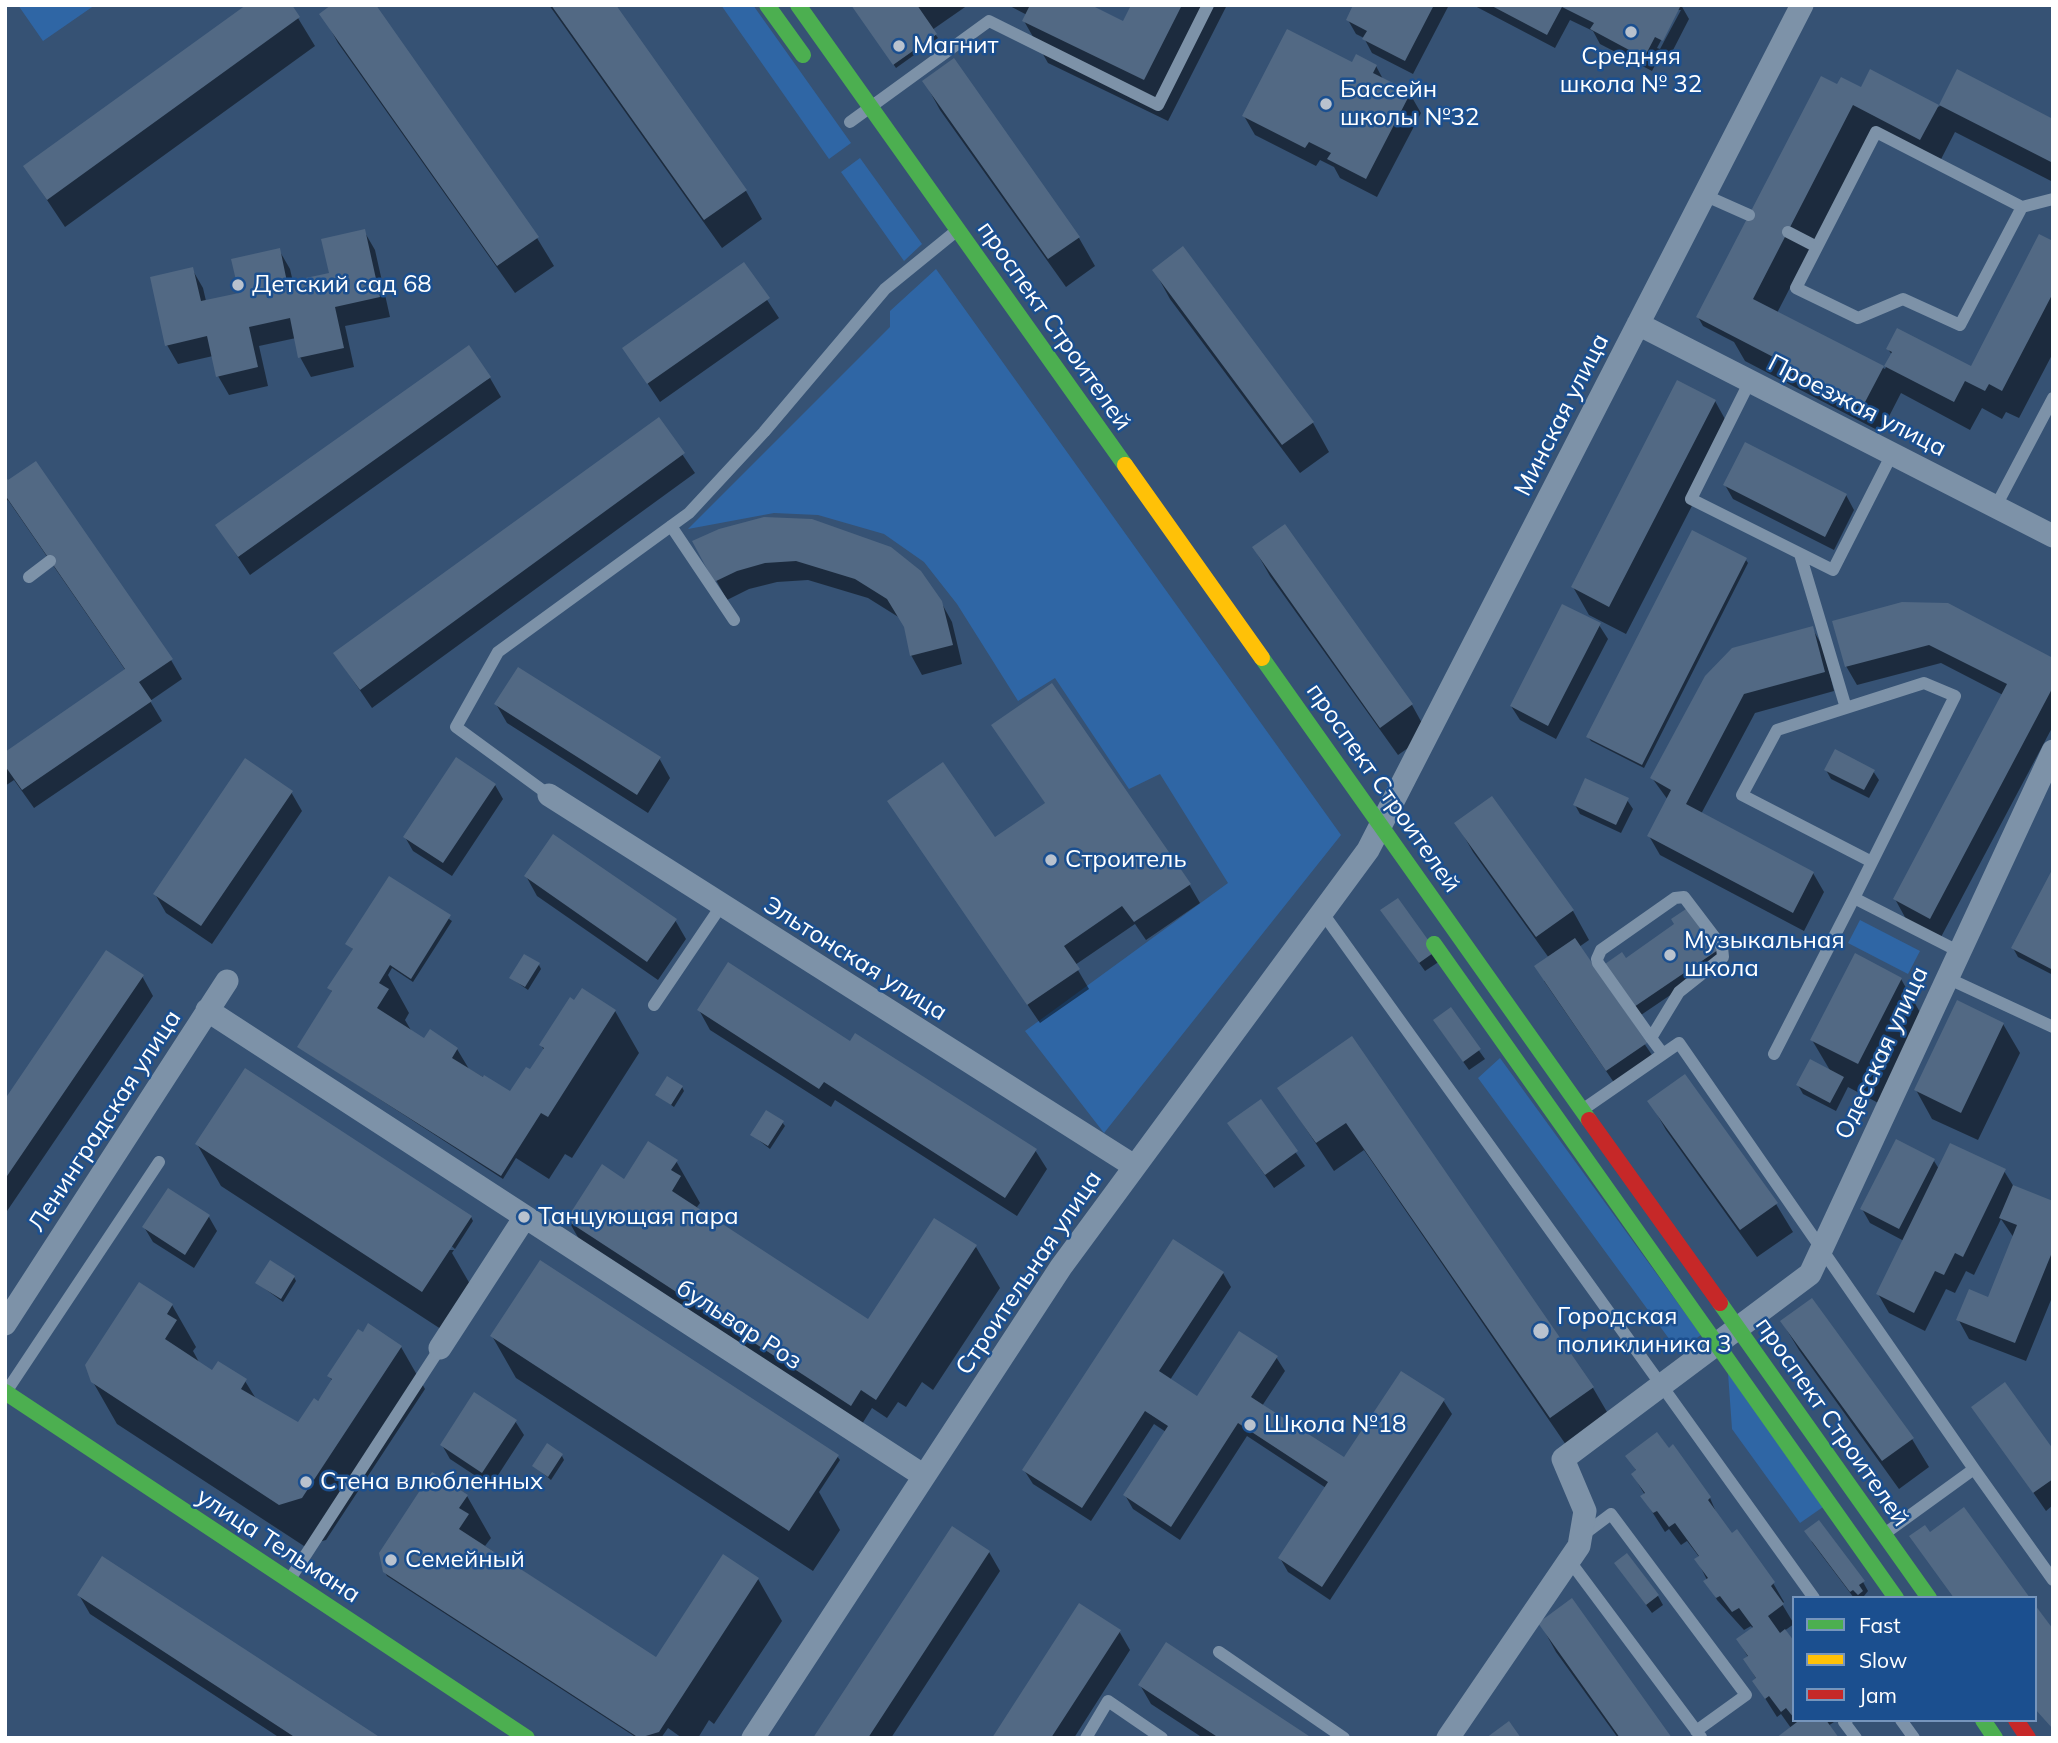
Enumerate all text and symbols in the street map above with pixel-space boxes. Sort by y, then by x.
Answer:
marker: Средняя школа № 32 [1623,24,1639,40]
place label: Магнит [913,32,998,60]
marker: Магнит [891,38,907,54]
place label: Средняя школа № 32 [1560,43,1702,99]
place label: Бассейн школы №32 [1340,76,1479,132]
marker: Бассейн школы №32 [1318,96,1334,112]
street label: проспект Строителей [971,216,1137,436]
place label: Детский сад 68 [252,271,432,299]
marker: Детский сад 68 [230,277,246,293]
street label: Минская улица [1509,329,1615,501]
street label: Проезжая улица [1763,349,1951,463]
street label: проспект Строителей [1300,678,1466,898]
place label: Строитель [1065,846,1187,874]
marker: Строитель [1043,852,1059,868]
street label: Эльтонская улица [758,891,952,1027]
place label: Музыкальная школа [1684,927,1845,983]
marker: Музыкальная школа [1662,947,1678,963]
street label: Одесская улица [1829,962,1935,1144]
street label: Ленинградская улица [23,1005,187,1237]
street label: Строительная улица [950,1165,1108,1381]
place label: Танцующая пара [538,1203,739,1231]
marker: Танцующая пара [516,1209,532,1225]
street label: бульвар Роз [671,1274,807,1376]
place label: Городская поликлиника 3 [1557,1303,1731,1359]
street label: проспект Строителей [1749,1312,1915,1532]
marker: Городская поликлиника 3 [1531,1321,1551,1341]
place label: Школа №18 [1264,1411,1406,1439]
marker: Школа №18 [1242,1417,1258,1433]
place label: Стена влюбленных [320,1468,543,1496]
marker: Стена влюбленных [298,1474,314,1490]
street label: улица Тельмана [191,1482,365,1610]
place label: Семейный [405,1546,525,1574]
marker: Семейный [383,1552,399,1568]
legend [1792,1596,2037,1722]
text: Fast [1859,1612,1901,1638]
text: Slow [1859,1647,1907,1673]
text: Jam [1859,1682,1897,1708]

